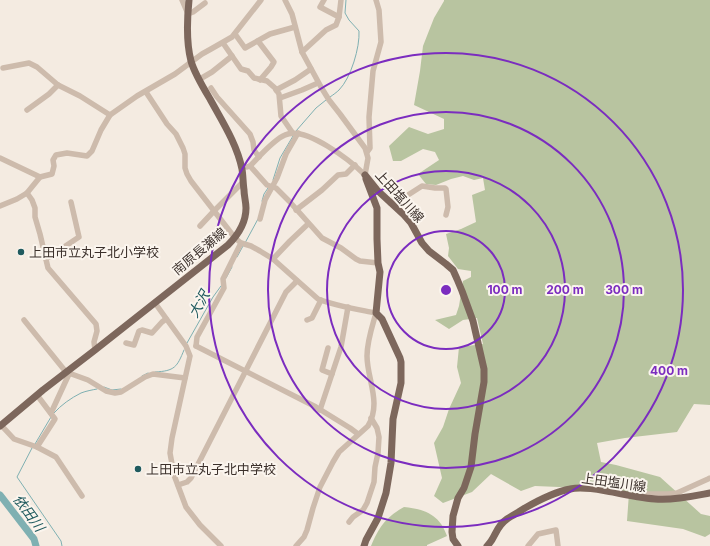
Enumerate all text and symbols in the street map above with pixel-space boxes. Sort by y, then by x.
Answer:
street label: 上田塩川線 [372,166,428,226]
street label: 南原長瀬線 [169,224,229,278]
place label: 上田市立丸子北小学校 [29,244,159,260]
marker: 上田市立丸子北小学校 [16,247,26,257]
text: 100 m [487,282,523,297]
text: 200 m [546,282,584,297]
text: 300 m [605,282,643,297]
centre of rings [439,283,453,297]
water label: 大沢 [184,286,214,320]
text: 400 m [650,363,688,378]
place label: 上田市立丸子北中学校 [146,461,276,477]
marker: 上田市立丸子北中学校 [133,464,143,474]
street label: 上田塩川線 [581,470,647,494]
water label: 依田川 [10,491,50,536]

